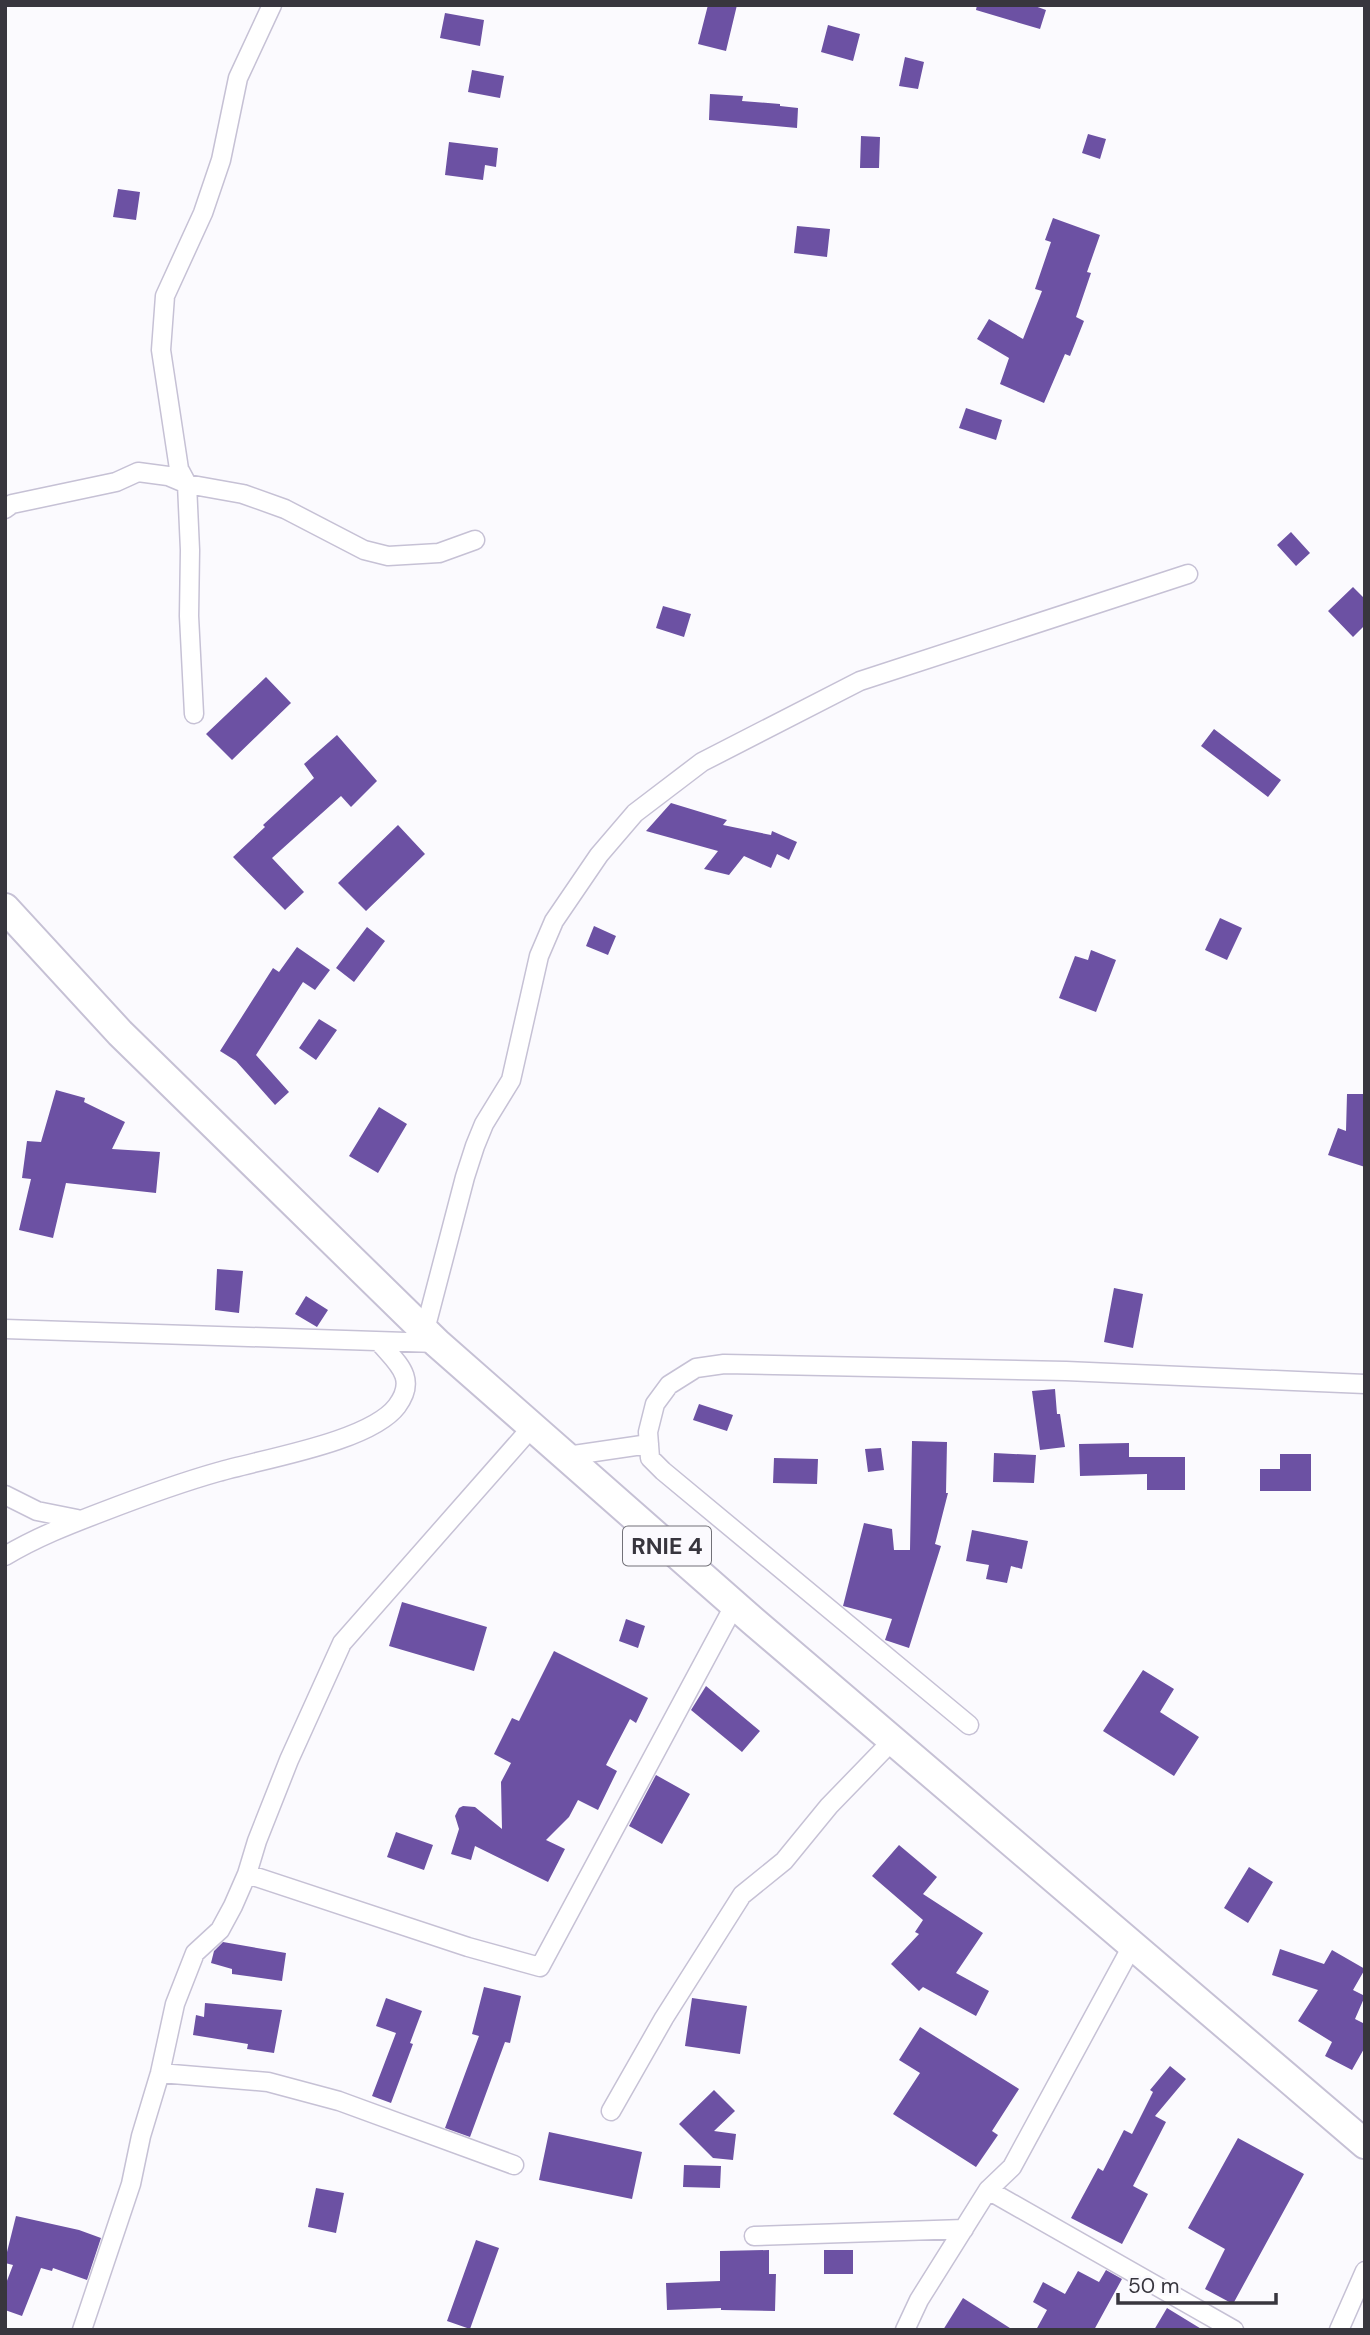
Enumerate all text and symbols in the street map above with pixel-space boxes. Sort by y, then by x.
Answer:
road number: RNIE 4 [623,1526,711,1566]
scale bar [1118,2262,1276,2306]
text: 50 m [1128,2272,1179,2300]

